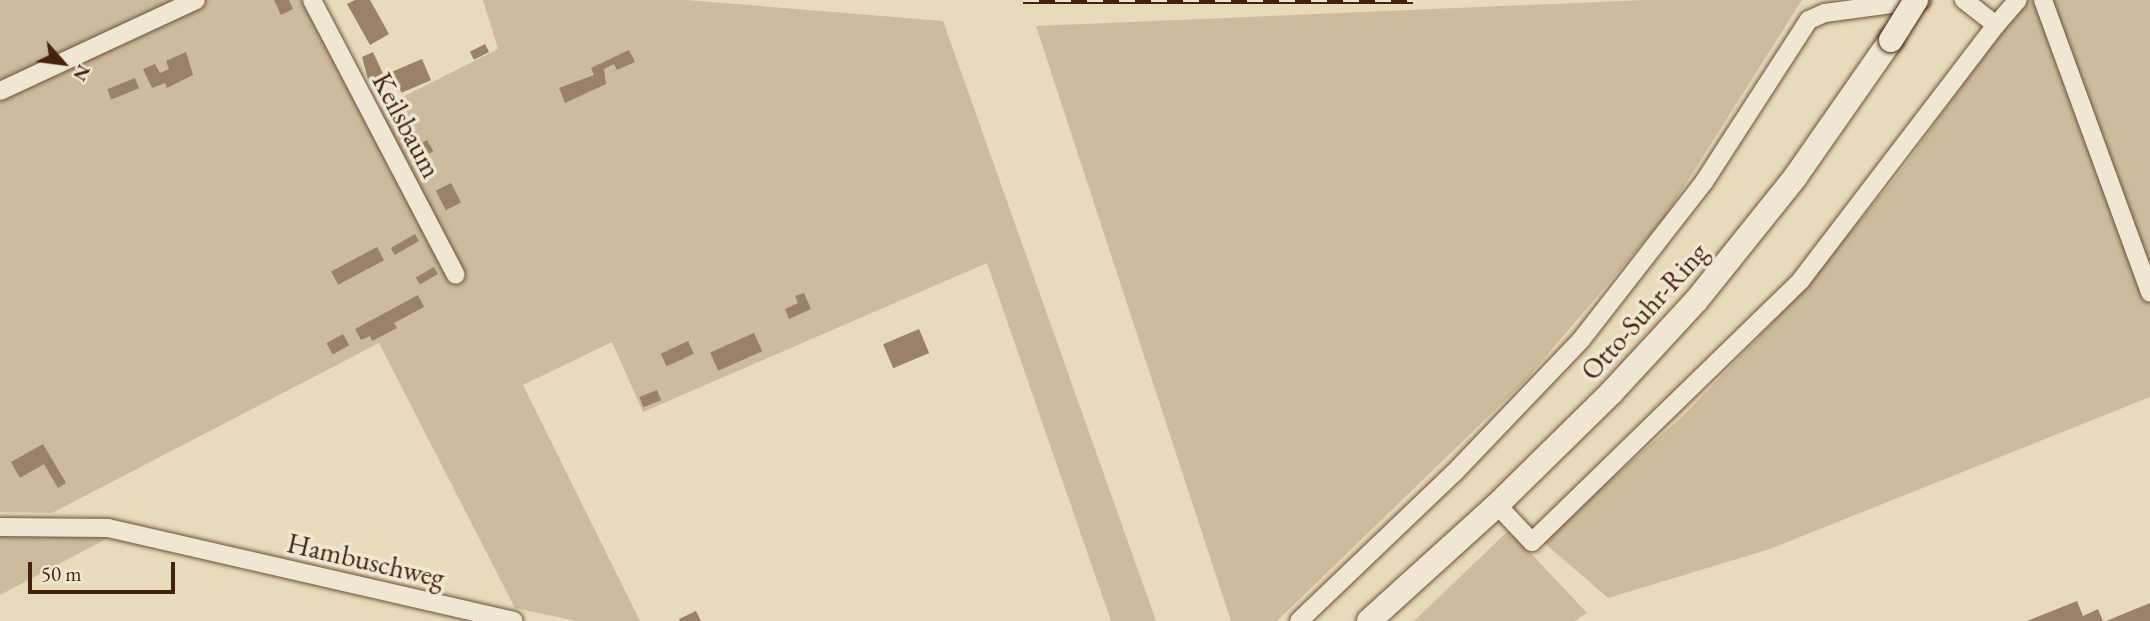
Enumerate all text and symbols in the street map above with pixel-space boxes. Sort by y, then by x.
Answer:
north arrow [28,28,98,98]
text: N [67,60,97,86]
street label: Keilsbaum [365,67,449,183]
street label: Otto-Suhr-Ring [1573,235,1715,387]
street label: Hambuschweg [284,526,448,594]
scale bar [32,548,178,592]
text: 50 m [41,560,82,587]

